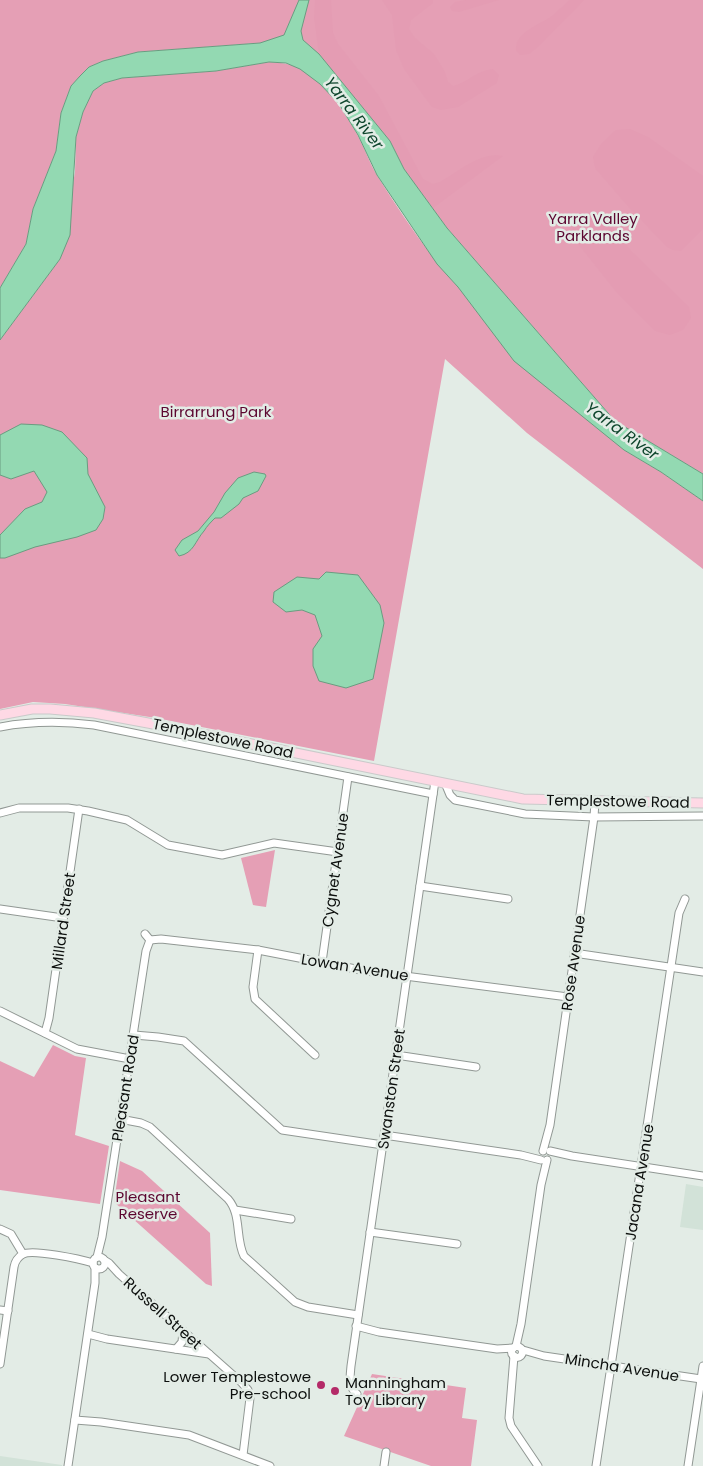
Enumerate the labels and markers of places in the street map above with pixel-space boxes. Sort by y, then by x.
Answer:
place label: Lower Templestowe Pre-school [163,1366,311,1404]
place label: Manningham Toy Library [345,1372,446,1410]
marker: Lower Templestowe Pre-school [315,1379,327,1391]
marker: Manningham Toy Library [329,1385,341,1397]

